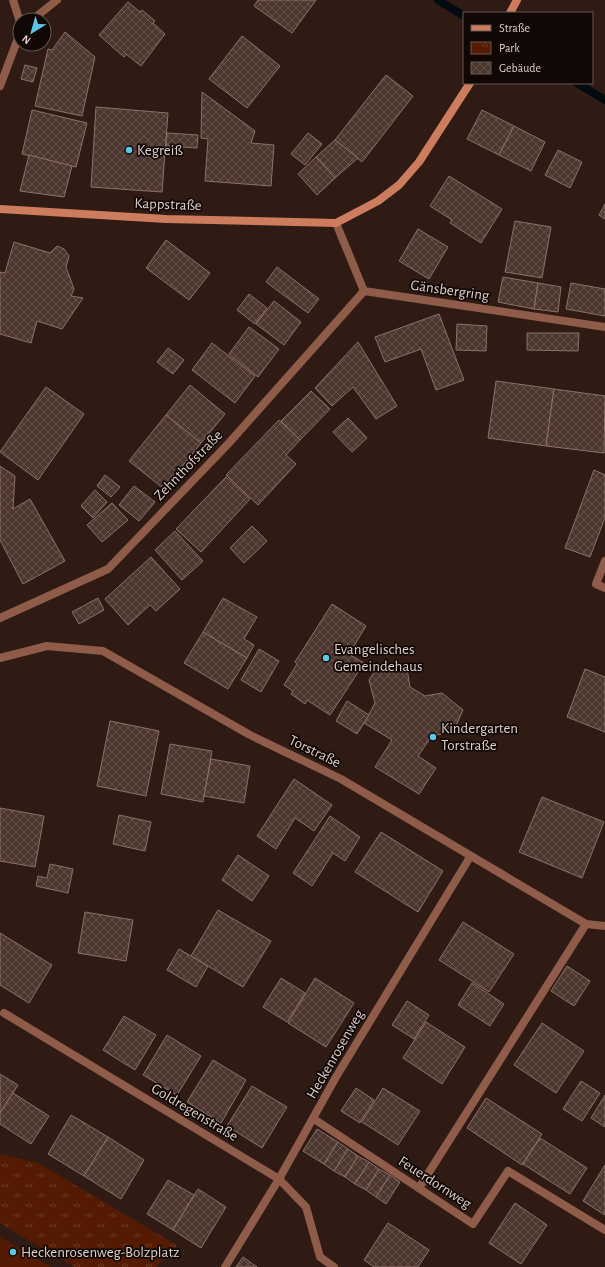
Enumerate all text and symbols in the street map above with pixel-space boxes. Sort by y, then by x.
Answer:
north arrow [12,12,52,52]
legend [463,12,593,84]
text: Straße [499,22,530,34]
text: N [20,33,33,46]
text: Park [499,42,520,54]
text: Gebäude [499,62,541,74]
place label: Kegreiß [137,143,183,158]
marker: Kegreiß [124,145,134,155]
street label: Kappstraße [134,196,202,213]
street label: Gänsbergring [410,278,491,304]
street label: Zehnthofstraße [151,427,225,503]
place label: Evangelisches Gemeindehaus [334,642,423,674]
marker: Evangelisches Gemeindehaus [321,653,331,663]
place label: Kindergarten Torstraße [441,721,518,753]
marker: Kindergarten Torstraße [428,732,438,742]
street label: Torstraße [287,733,343,770]
street label: Heckenrosenweg [304,1007,367,1101]
street label: Goldregenstraße [149,1081,241,1144]
street label: Feuerdornweg [396,1153,474,1212]
place label: Heckenrosenweg-Bolzplatz [21,1245,179,1260]
marker: Heckenrosenweg-Bolzplatz [8,1247,18,1257]

